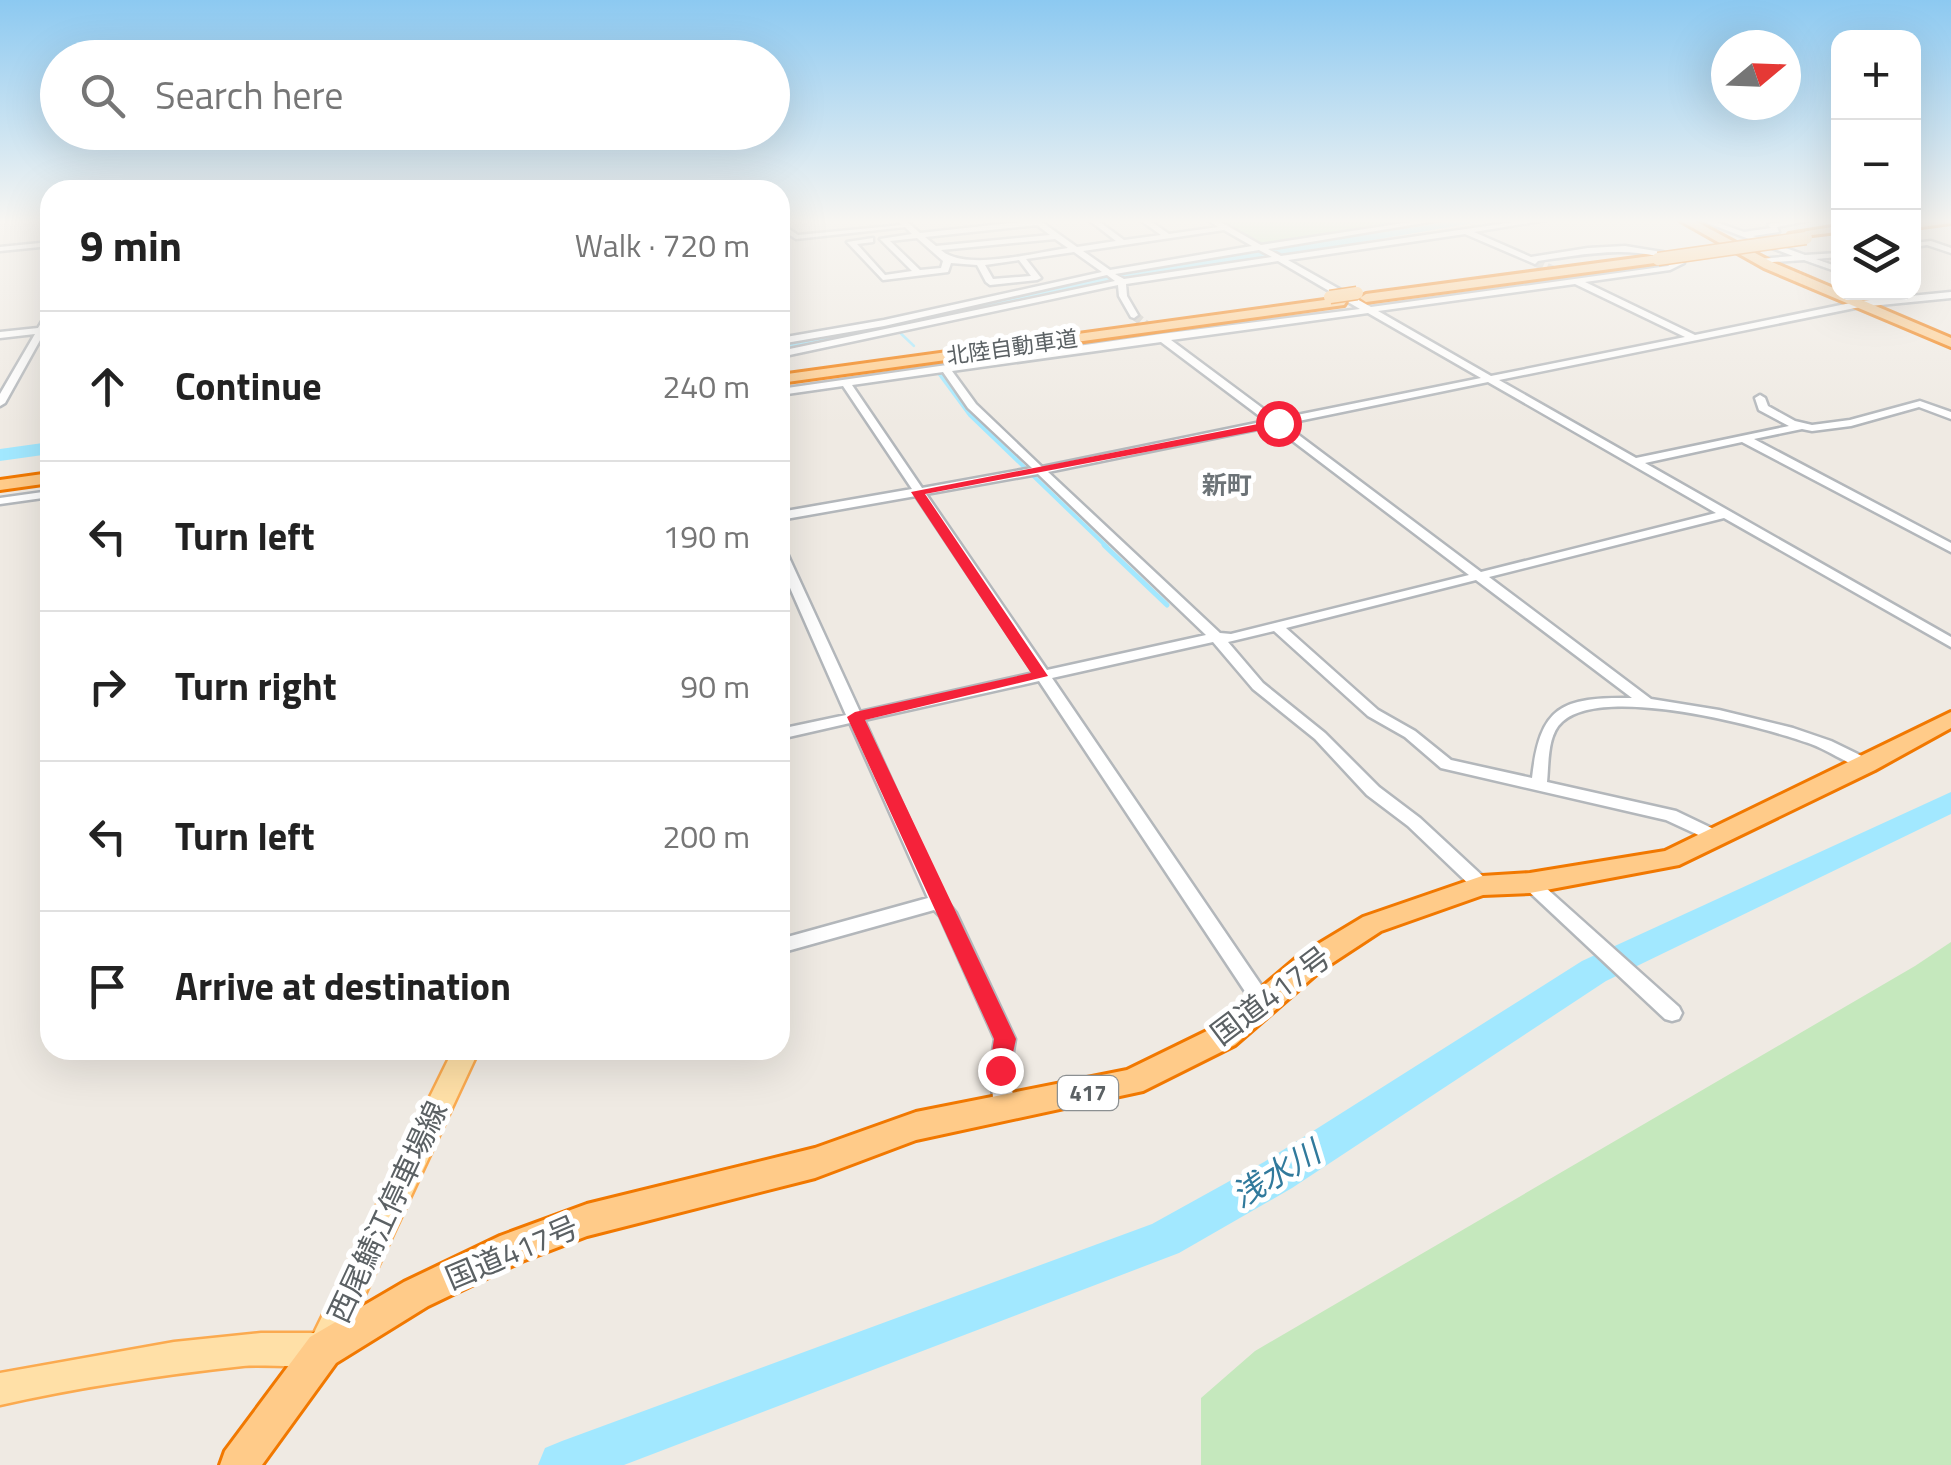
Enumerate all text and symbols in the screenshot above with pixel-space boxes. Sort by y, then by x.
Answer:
north arrow [1711,30,1801,120]
map controls [1831,30,1921,300]
button: + [1831,30,1921,120]
search box [40,40,790,150]
text: Search here [155,66,343,124]
icon: search [75,68,130,123]
button: − [1831,120,1921,210]
button: layers [1831,210,1921,300]
text: 9 min [80,213,182,277]
text: Walk · 720 m [575,221,750,269]
street label: 北陸自動車道 [944,321,1080,373]
text: Continue [175,357,322,415]
icon: ahead [80,359,135,414]
text: 240 m [662,362,750,410]
route start [1256,401,1302,447]
district label: 新町 [1202,466,1252,504]
text: Turn left [175,507,315,565]
icon: left [80,509,135,564]
text: 190 m [662,512,750,560]
text: Turn right [175,657,337,715]
icon: right [80,659,135,714]
text: 90 m [680,662,750,710]
text: Turn left [175,807,315,865]
icon: left [80,809,135,864]
text: 200 m [662,812,750,860]
street label: 国道417号 [1200,935,1340,1056]
text: Arrive at destination [175,957,511,1015]
icon: arrive [80,959,135,1014]
route end [978,1048,1024,1094]
road number: 417 [1058,1076,1118,1110]
street label: 西尾鯖江停車場線 [316,1093,459,1330]
water label: 浅水川 [1222,1126,1332,1218]
street label: 国道417号 [438,1203,585,1301]

